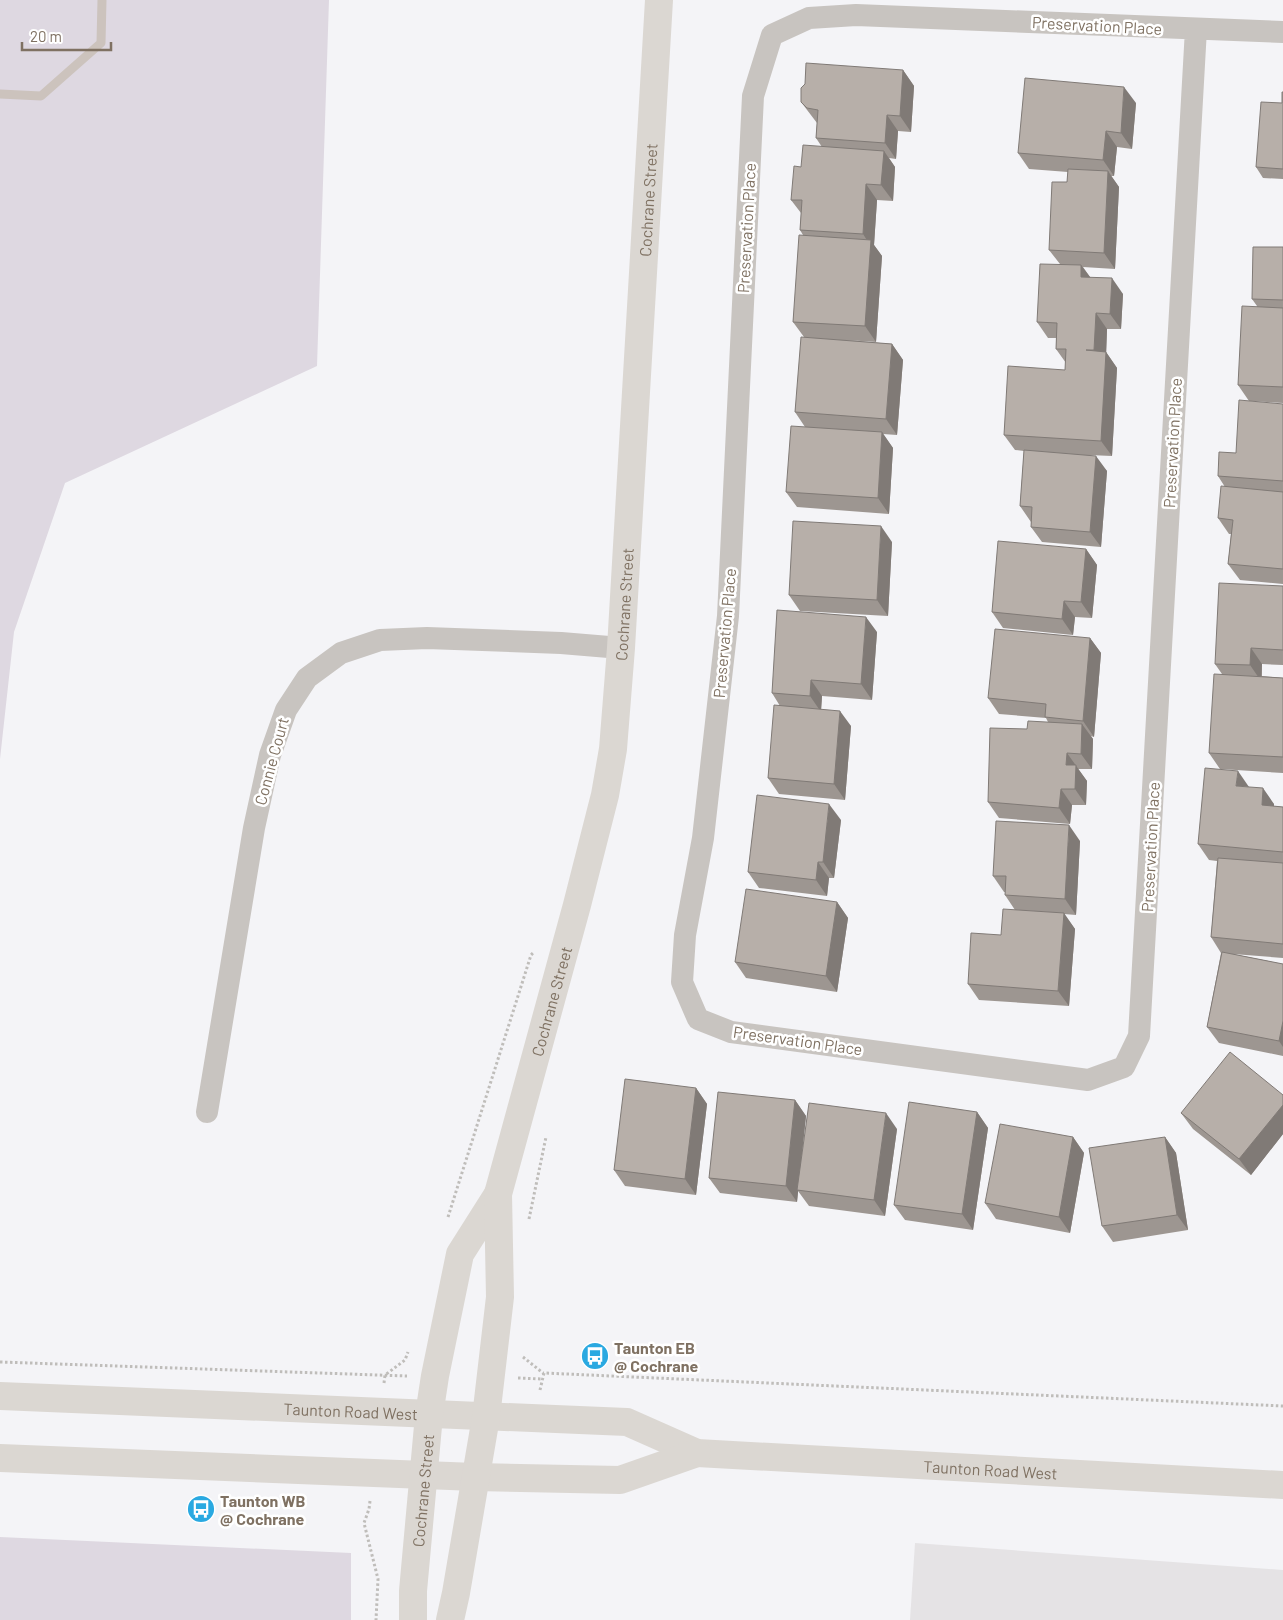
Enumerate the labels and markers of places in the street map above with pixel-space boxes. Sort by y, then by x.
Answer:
place label: Taunton EB @ Cochrane [614,1338,698,1375]
bus stop icon: Taunton EB @ Cochrane [580,1341,610,1371]
place label: Taunton WB @ Cochrane [220,1491,305,1528]
bus stop icon: Taunton WB @ Cochrane [186,1494,216,1524]

